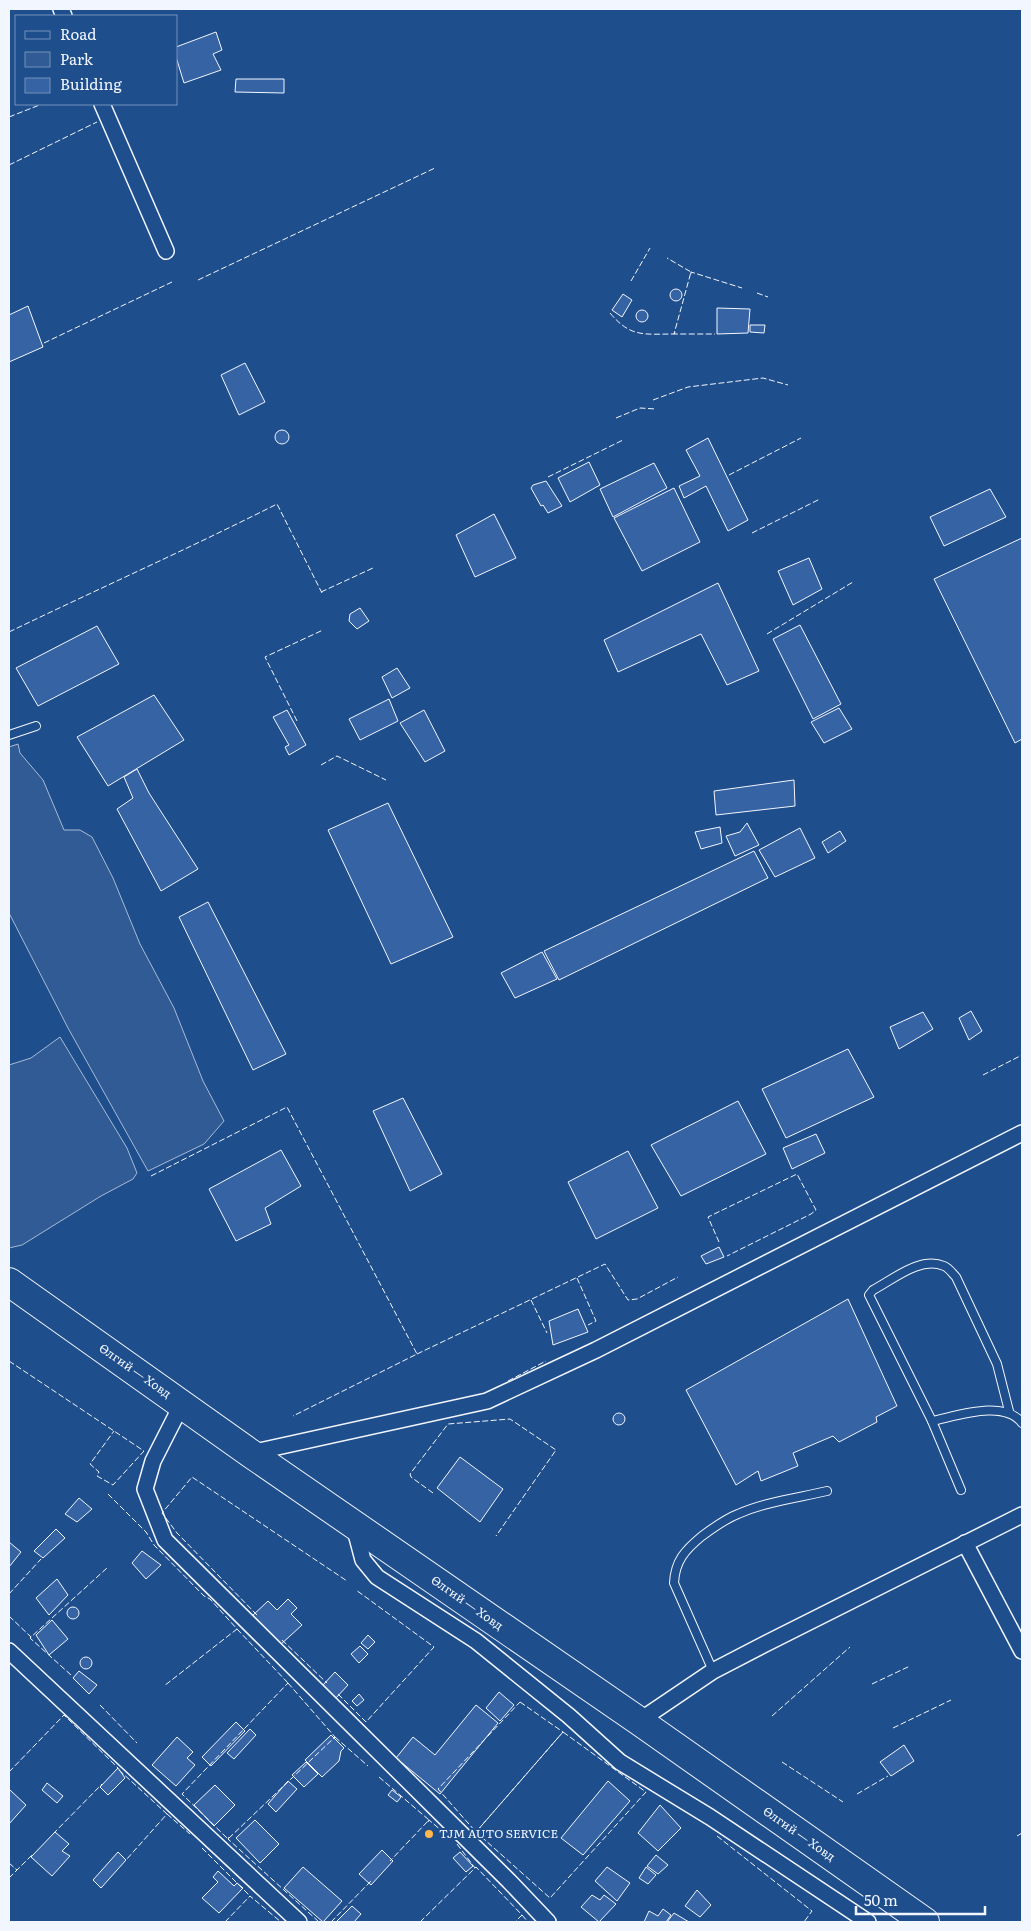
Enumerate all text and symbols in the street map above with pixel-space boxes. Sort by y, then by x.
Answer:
legend [15,15,178,105]
text: Road [60,22,96,45]
text: Park [60,47,94,70]
text: Building [60,72,122,95]
street label: Өлгий — Ховд [96,1338,176,1402]
street label: Өлгий — Ховд [428,1570,508,1634]
street label: Өлгий — Ховд [760,1801,840,1865]
place label: TJM AUTO SERVICE [439,1824,558,1842]
marker: TJM AUTO SERVICE [423,1828,435,1840]
scale bar [856,1884,985,1916]
text: 50 m [864,1888,898,1911]

